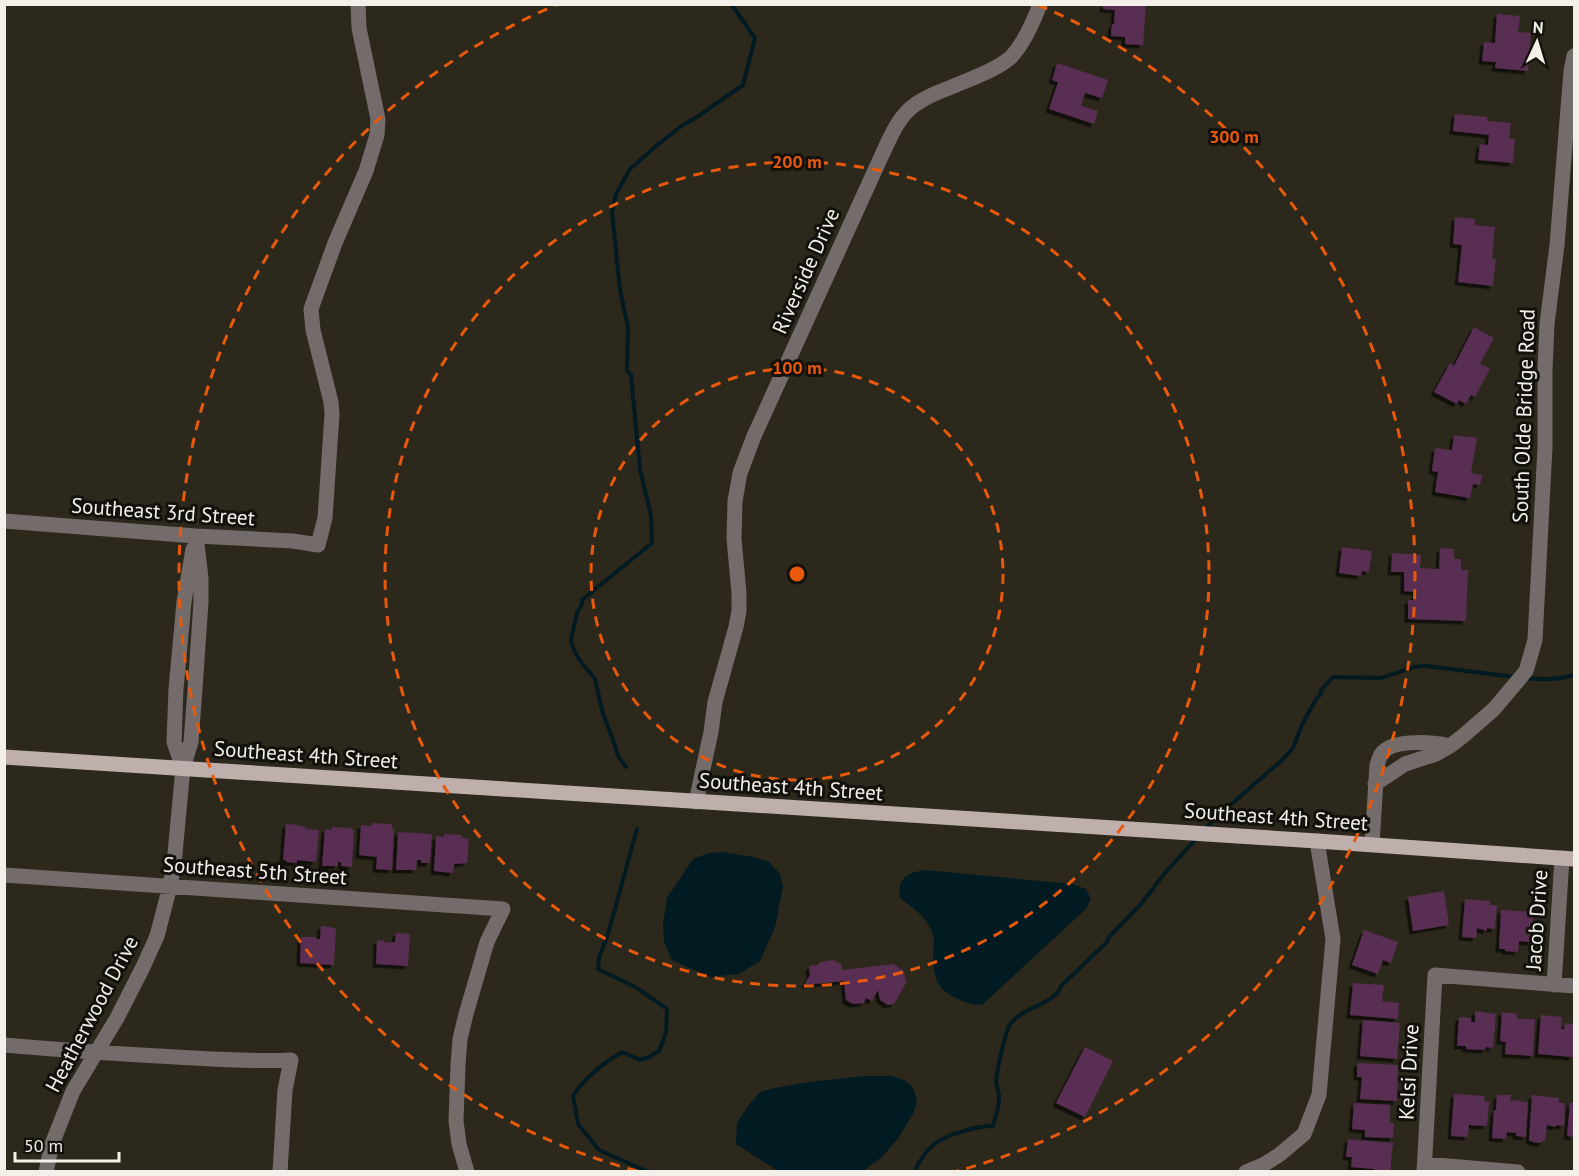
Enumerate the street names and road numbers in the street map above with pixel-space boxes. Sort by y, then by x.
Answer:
street label: Riverside Drive [766,204,845,338]
street label: South Olde Bridge Road [1506,308,1541,524]
street label: Southeast 3rd Street [70,492,256,531]
street label: Southeast 4th Street [213,735,399,774]
street label: Southeast 4th Street [698,767,884,806]
street label: Southeast 4th Street [1183,797,1369,836]
street label: Southeast 5th Street [162,851,348,890]
street label: Jacob Drive [1519,869,1553,972]
street label: Heatherwood Drive [39,931,144,1097]
street label: Kelsi Drive [1393,1023,1424,1120]

